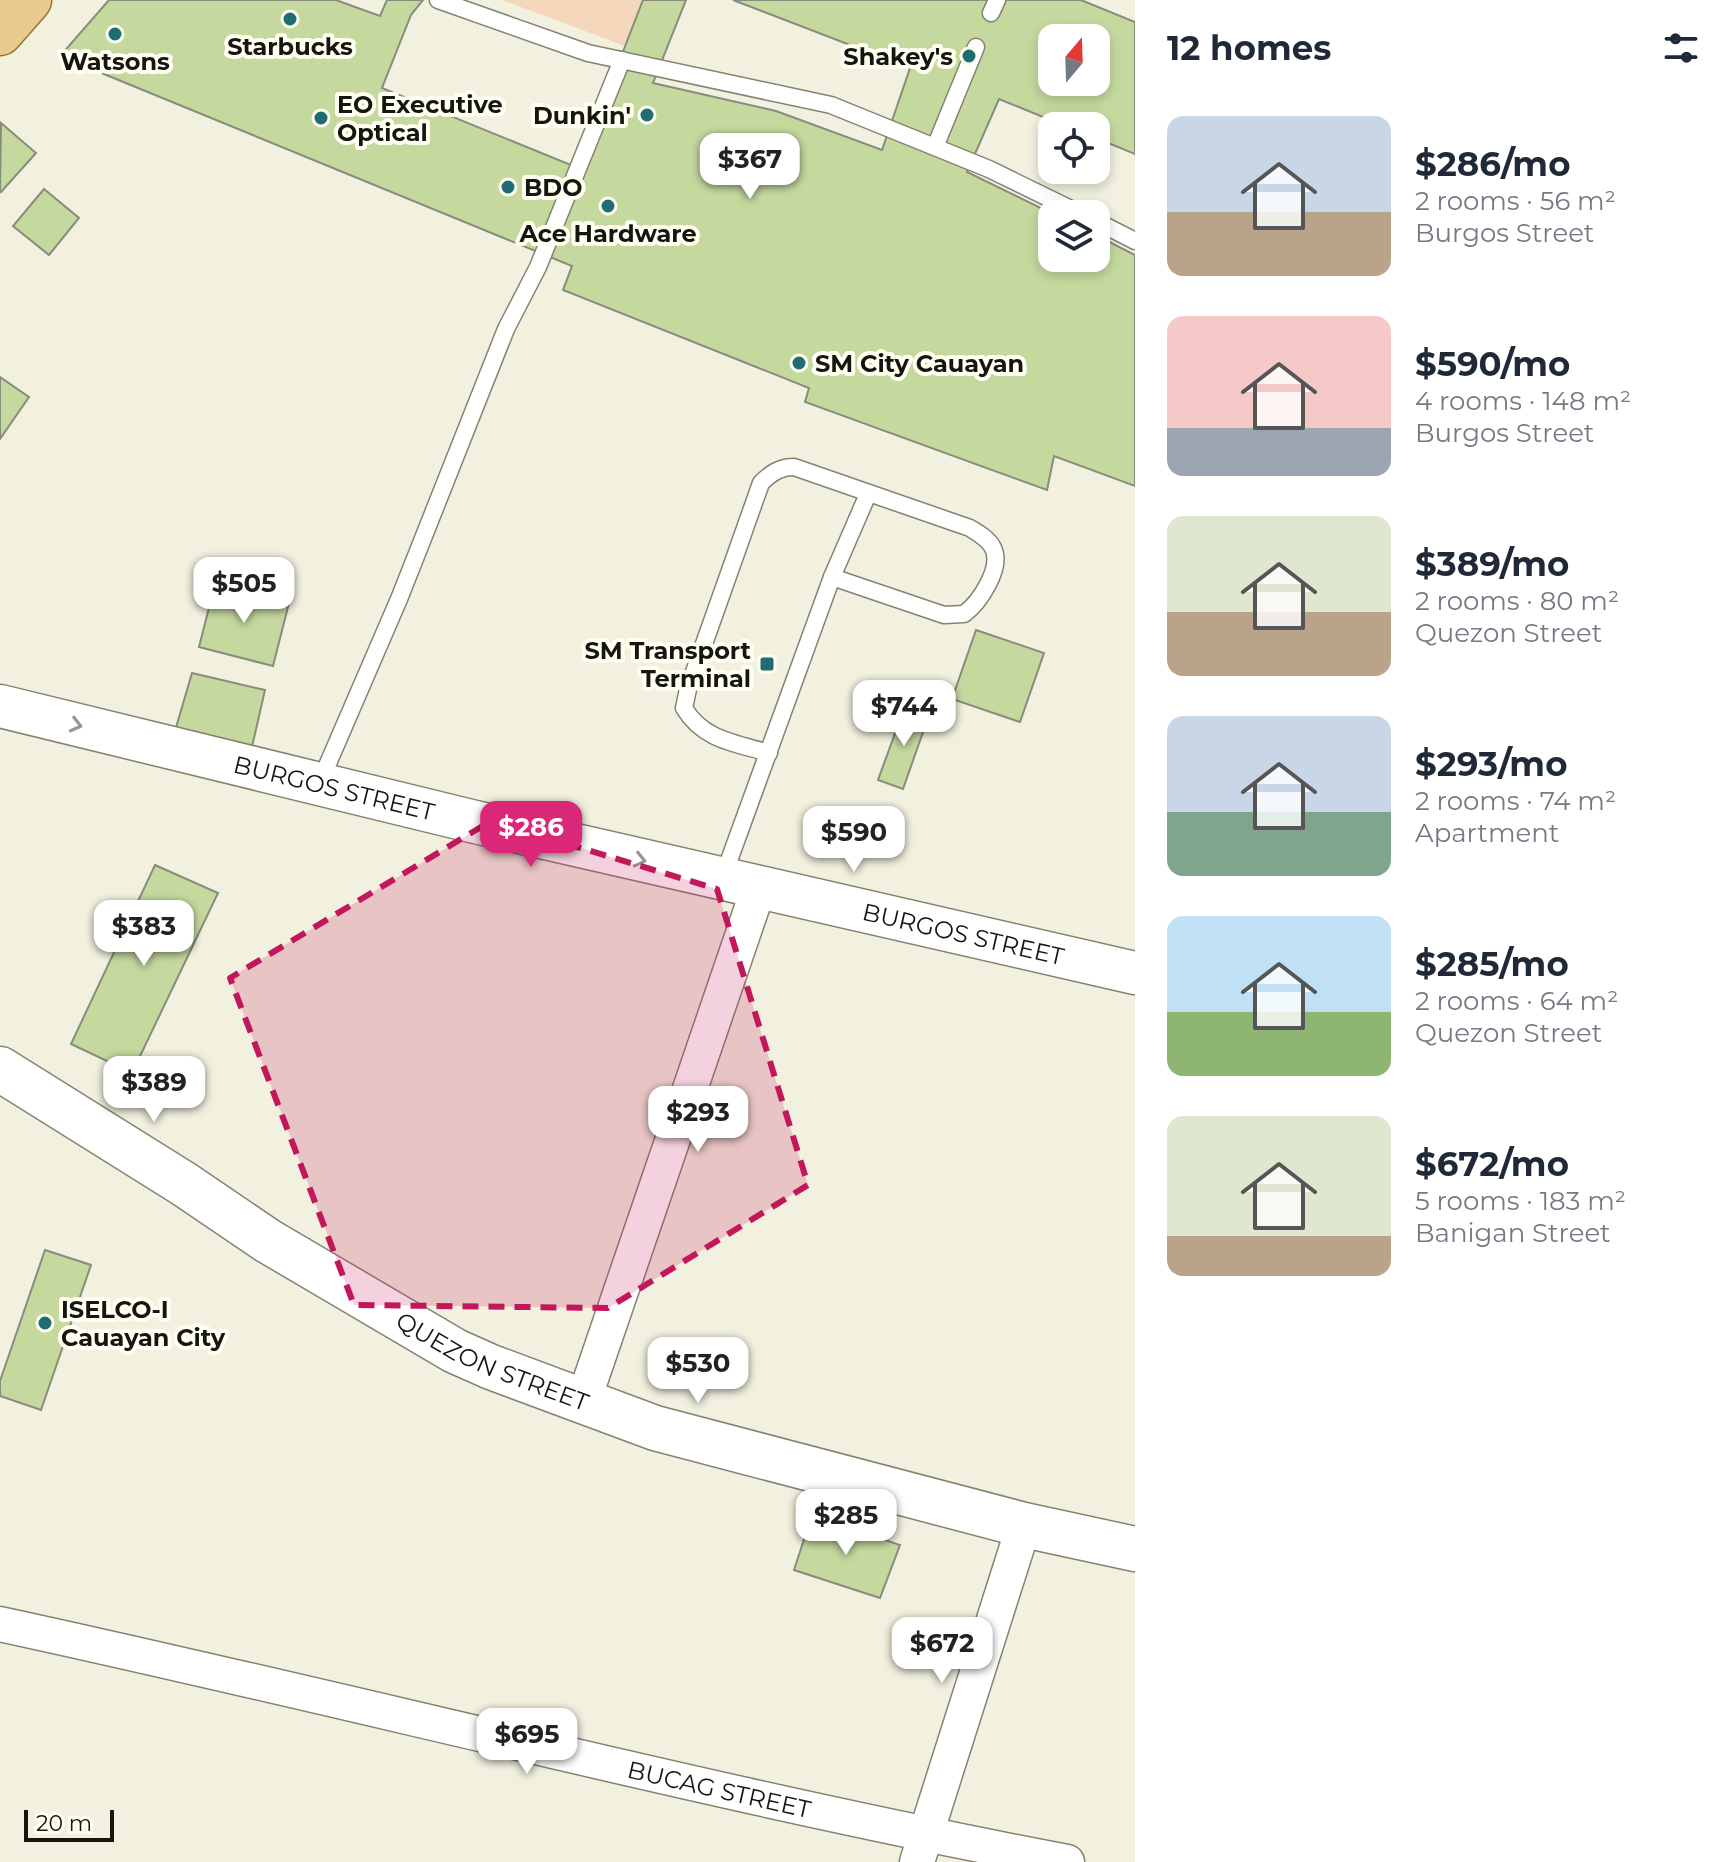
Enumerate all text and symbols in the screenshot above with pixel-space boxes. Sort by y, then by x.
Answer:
marker: Starbucks [281,10,299,28]
north arrow [1038,24,1110,96]
map controls [1038,24,1110,272]
marker: Watsons [106,25,124,43]
icon: filters [1659,26,1703,70]
text: 12 homes [1167,27,1331,69]
place label: Starbucks [227,32,353,61]
place label: Shakey's [843,42,953,71]
place label: Watsons [60,47,170,76]
marker: Shakey's [960,47,978,65]
place label: EO Executive Optical [337,90,503,147]
place label: Dunkin' [533,101,631,130]
marker: Dunkin' [638,106,656,124]
marker: EO Executive Optical [312,109,330,127]
button: locate [1038,112,1110,184]
pin: $367 [703,133,797,201]
text: $367 [718,143,782,175]
text: $286/mo [1415,143,1570,185]
icon: home [1231,148,1327,244]
place label: BDO [524,173,582,202]
marker: BDO [499,178,517,196]
text: 2 rooms · 56 m² [1415,185,1616,217]
marker: Ace Hardware [599,197,617,215]
button: layers [1038,200,1110,272]
text: Burgos Street [1415,217,1594,249]
place label: Ace Hardware [518,219,697,248]
text: $590/mo [1415,343,1570,385]
icon: home [1231,348,1327,444]
place label: SM City Cauayan [815,349,1024,378]
marker: SM City Cauayan [790,354,808,372]
text: 4 rooms · 148 m² [1415,385,1631,417]
text: Burgos Street [1415,417,1594,449]
text: $389/mo [1415,543,1569,585]
icon: home [1231,548,1327,644]
pin: $505 [197,557,291,625]
text: $505 [211,567,277,599]
text: 2 rooms · 80 m² [1415,585,1619,617]
text: Quezon Street [1415,617,1602,649]
place label: SM Transport Terminal [584,636,752,693]
marker: SM Transport Terminal [758,655,776,673]
pin: $744 [857,680,951,748]
text: $744 [871,690,937,722]
one-way arrow [68,716,82,733]
text: $293/mo [1415,743,1567,785]
icon: home [1231,748,1327,844]
street label: BURGOS STREET [231,749,438,826]
text: 2 rooms · 74 m² [1415,785,1616,817]
pin: $286 [484,801,578,869]
pin: $590 [807,806,901,874]
text: $286 [498,811,564,843]
text: $590 [821,816,887,848]
text: Apartment [1415,817,1559,849]
one-way arrow [633,851,647,868]
street label: BURGOS STREET [860,897,1067,971]
pin: $383 [97,900,191,968]
text: $383 [112,910,176,942]
text: $285/mo [1415,943,1569,985]
icon: home [1231,948,1327,1044]
text: 2 rooms · 64 m² [1415,985,1618,1017]
text: Quezon Street [1415,1017,1602,1049]
pin: $389 [107,1056,201,1124]
text: $389 [121,1066,187,1098]
pin: $293 [651,1086,745,1154]
text: $293 [666,1096,730,1128]
text: $672/mo [1415,1143,1569,1185]
icon: home [1231,1148,1327,1244]
text: 5 rooms · 183 m² [1415,1185,1626,1217]
text: Banigan Street [1415,1217,1611,1249]
place label: ISELCO-I Cauayan City [61,1295,226,1352]
street label: QUEZON STREET [391,1305,593,1417]
marker: ISELCO-I Cauayan City [36,1314,54,1332]
pin: $530 [651,1337,745,1405]
text: $530 [666,1347,730,1379]
pin: $285 [799,1489,893,1557]
text: $285 [814,1499,878,1531]
pin: $672 [895,1617,989,1685]
text: $672 [910,1627,974,1659]
pin: $695 [480,1708,574,1776]
text: $695 [494,1718,560,1750]
street label: BUCAG STREET [625,1754,814,1824]
scale bar [24,1806,114,1842]
text: 20 m [36,1810,92,1837]

